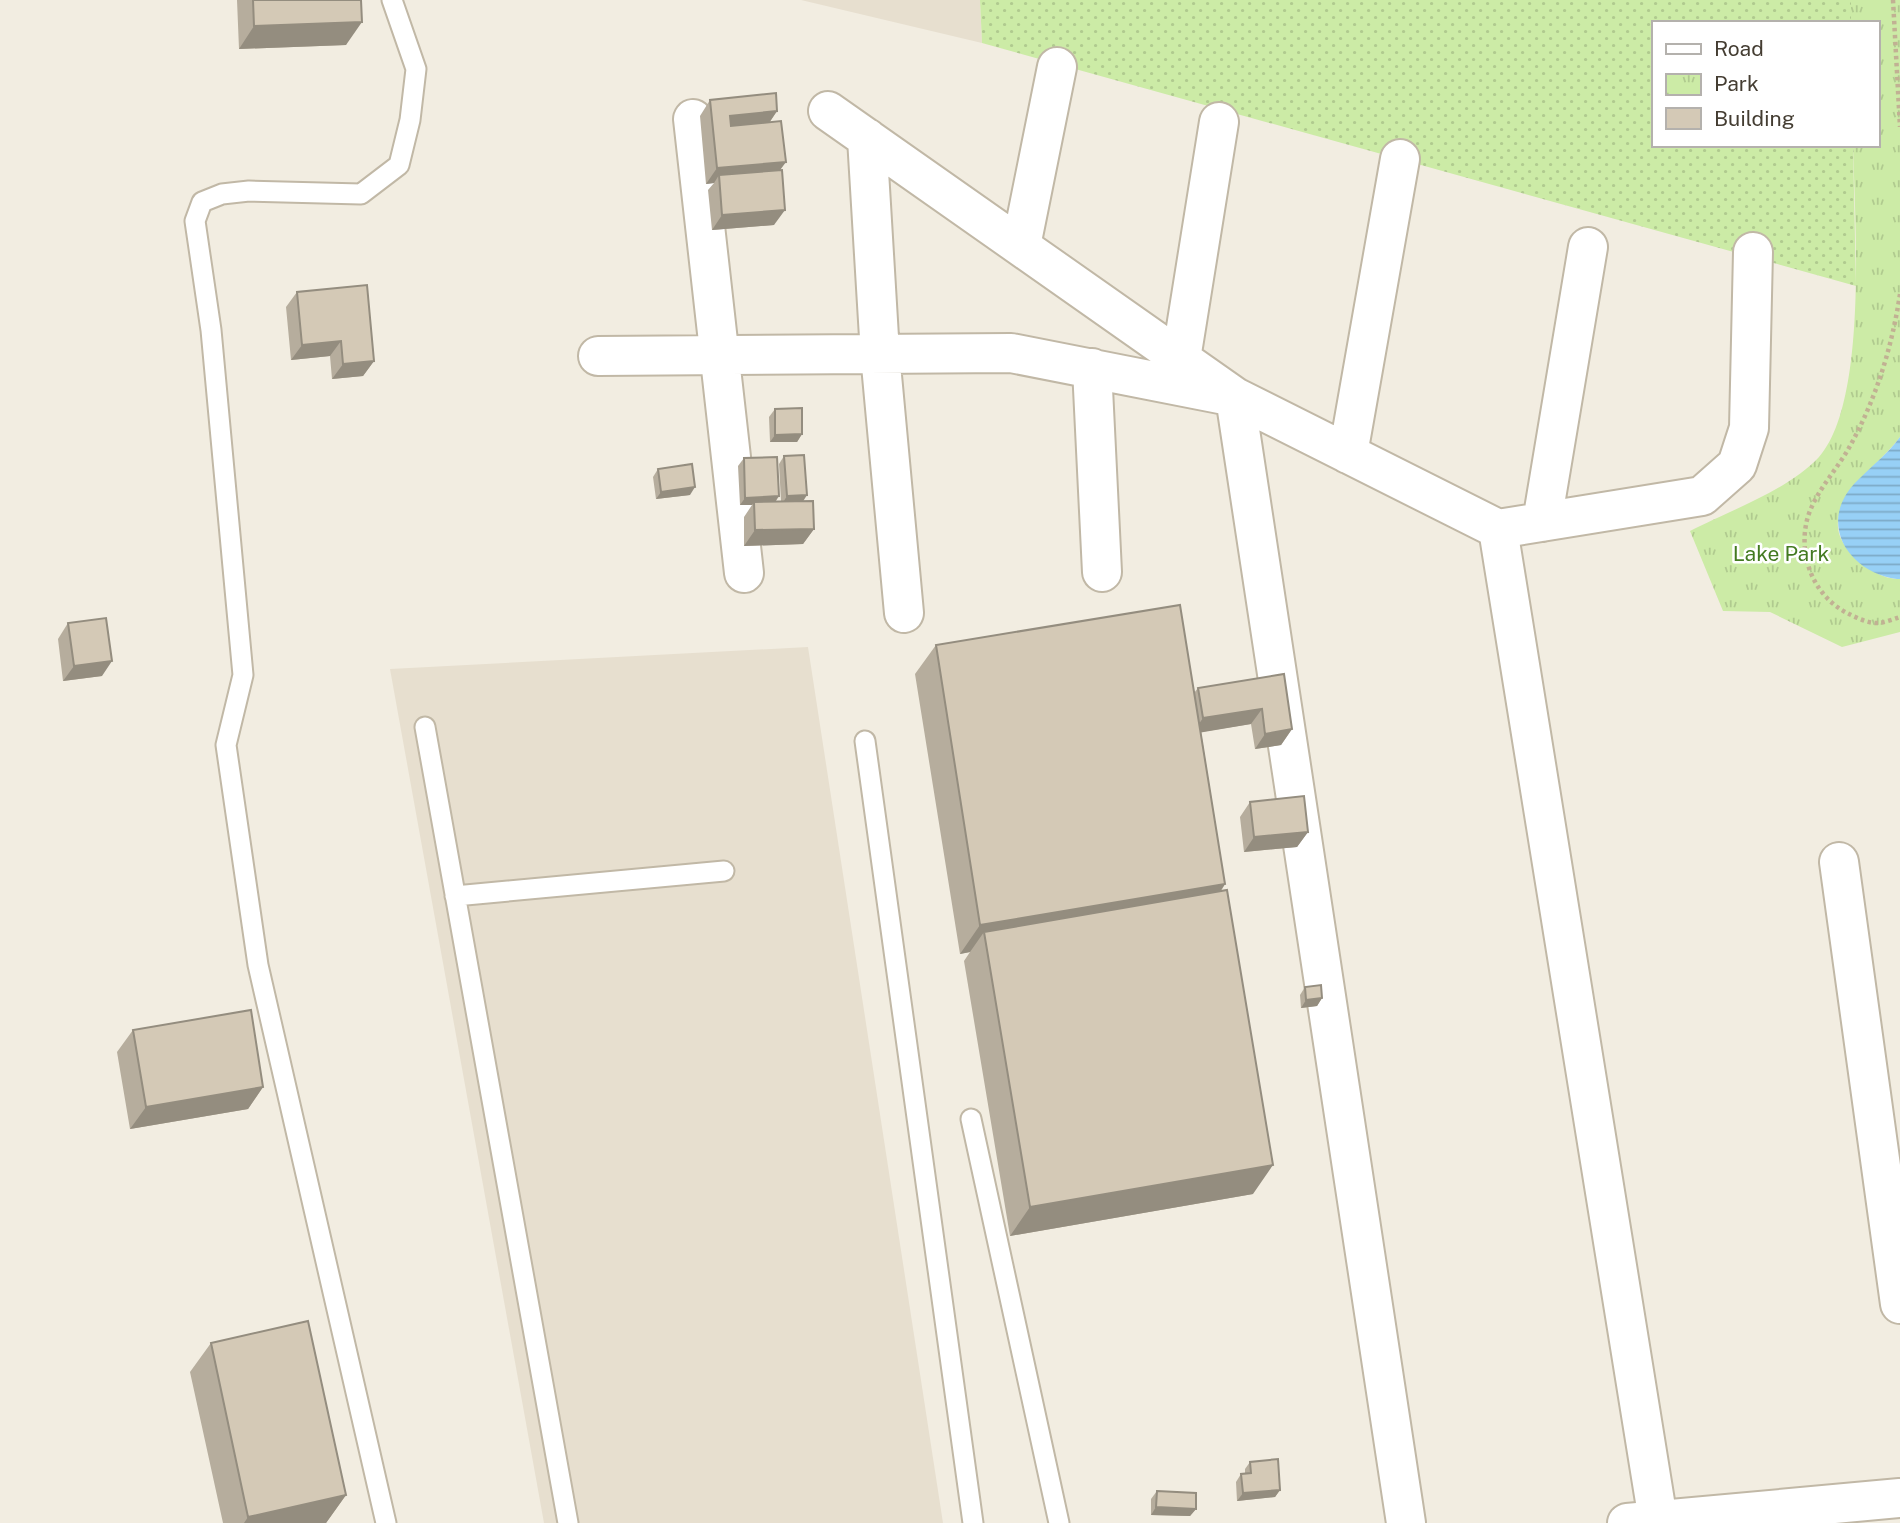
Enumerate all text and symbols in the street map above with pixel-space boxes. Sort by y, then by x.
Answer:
legend [1652,21,1879,147]
text: Road [1714,36,1764,61]
text: Park [1714,71,1759,96]
text: Building [1714,106,1795,131]
park label: Lake Park [1733,541,1829,566]

